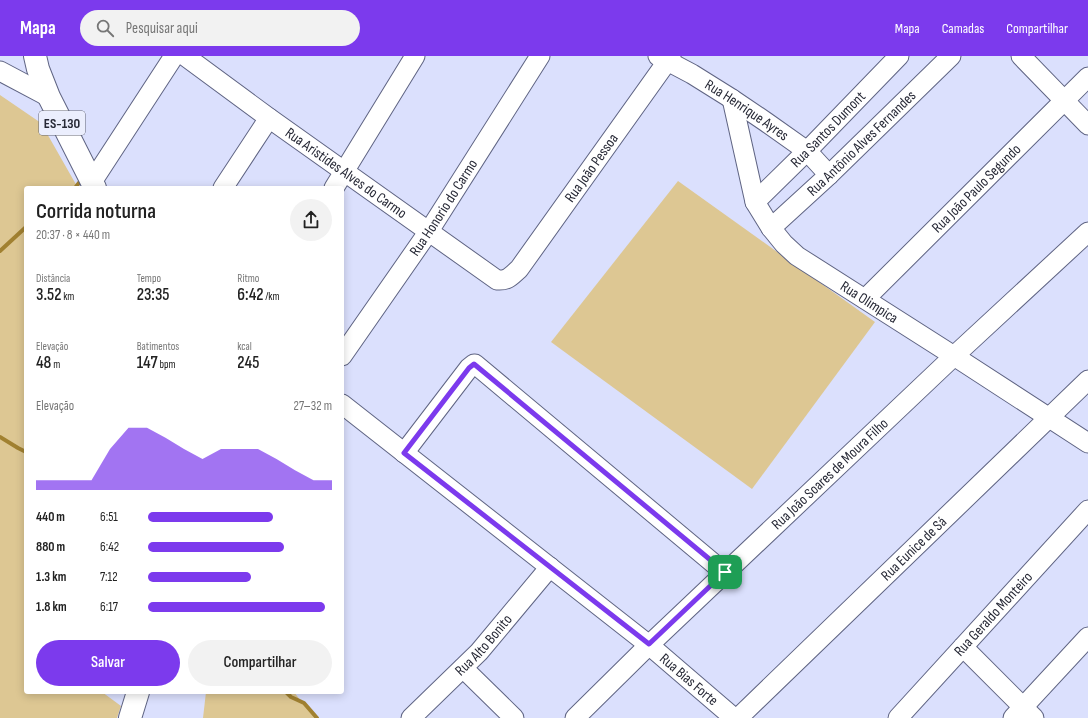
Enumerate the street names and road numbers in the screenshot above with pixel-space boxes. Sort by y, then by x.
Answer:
street label: Rua Henrique Ayres [701,75,792,145]
street label: Rua Antônio Alves Fernandes [803,86,920,200]
street label: Rua Santos Dumont [787,87,870,172]
road number: ES-130 [39,111,85,135]
street label: Rua Aristides Alves do Carmo [281,123,410,223]
street label: Rua João Pessoa [561,130,623,206]
street label: Rua João Paulo Segundo [928,140,1025,237]
street label: Rua Honorio do Carmo [406,156,482,260]
street label: Rua Olimpica [836,277,902,328]
street label: Rua João Soares de Moura Filho [768,414,893,534]
street label: Rua Eunice de Sá [877,513,951,585]
street label: Rua Geraldo Monteiro [950,568,1037,660]
street label: Rua Alto Bonito [451,610,517,680]
street label: Rua Bias Forte [655,649,722,710]

